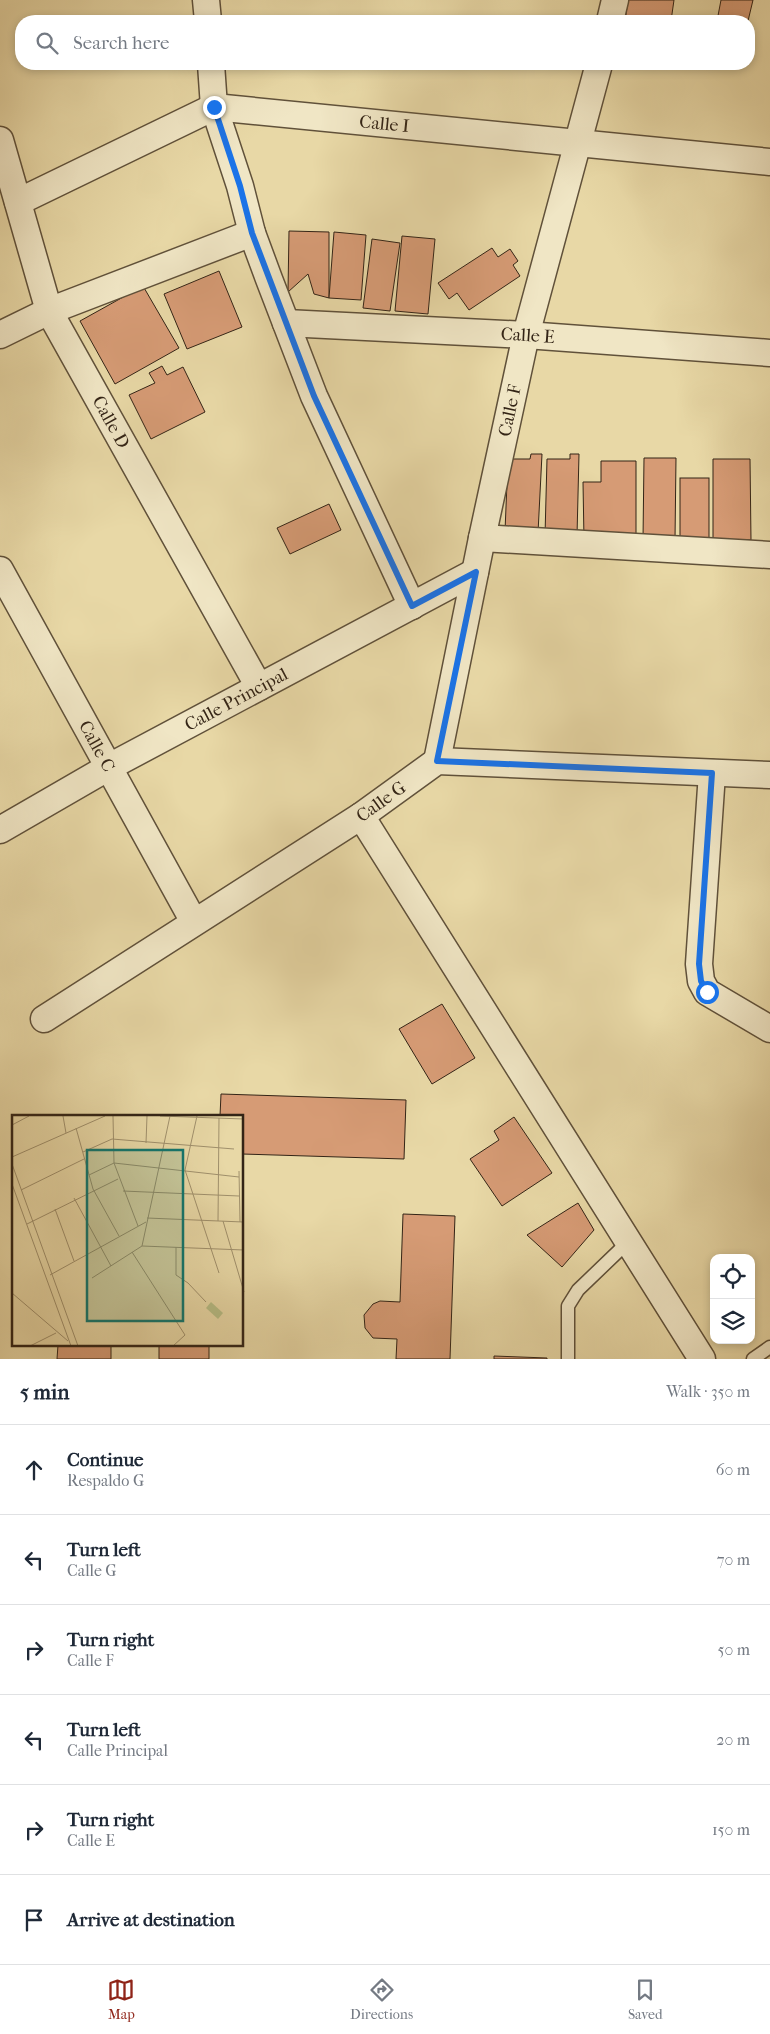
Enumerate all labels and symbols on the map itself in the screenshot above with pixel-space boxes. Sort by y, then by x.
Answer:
route end [203,96,226,119]
street label: Calle I [358,111,410,137]
street label: Calle E [500,324,555,348]
street label: Calle F [494,382,526,439]
street label: Calle D [88,392,134,452]
street label: Calle Principal [181,664,292,736]
street label: Calle C [74,717,119,776]
street label: Calle G [352,777,410,827]
route start [696,981,719,1004]
inset map [12,1115,244,1346]

